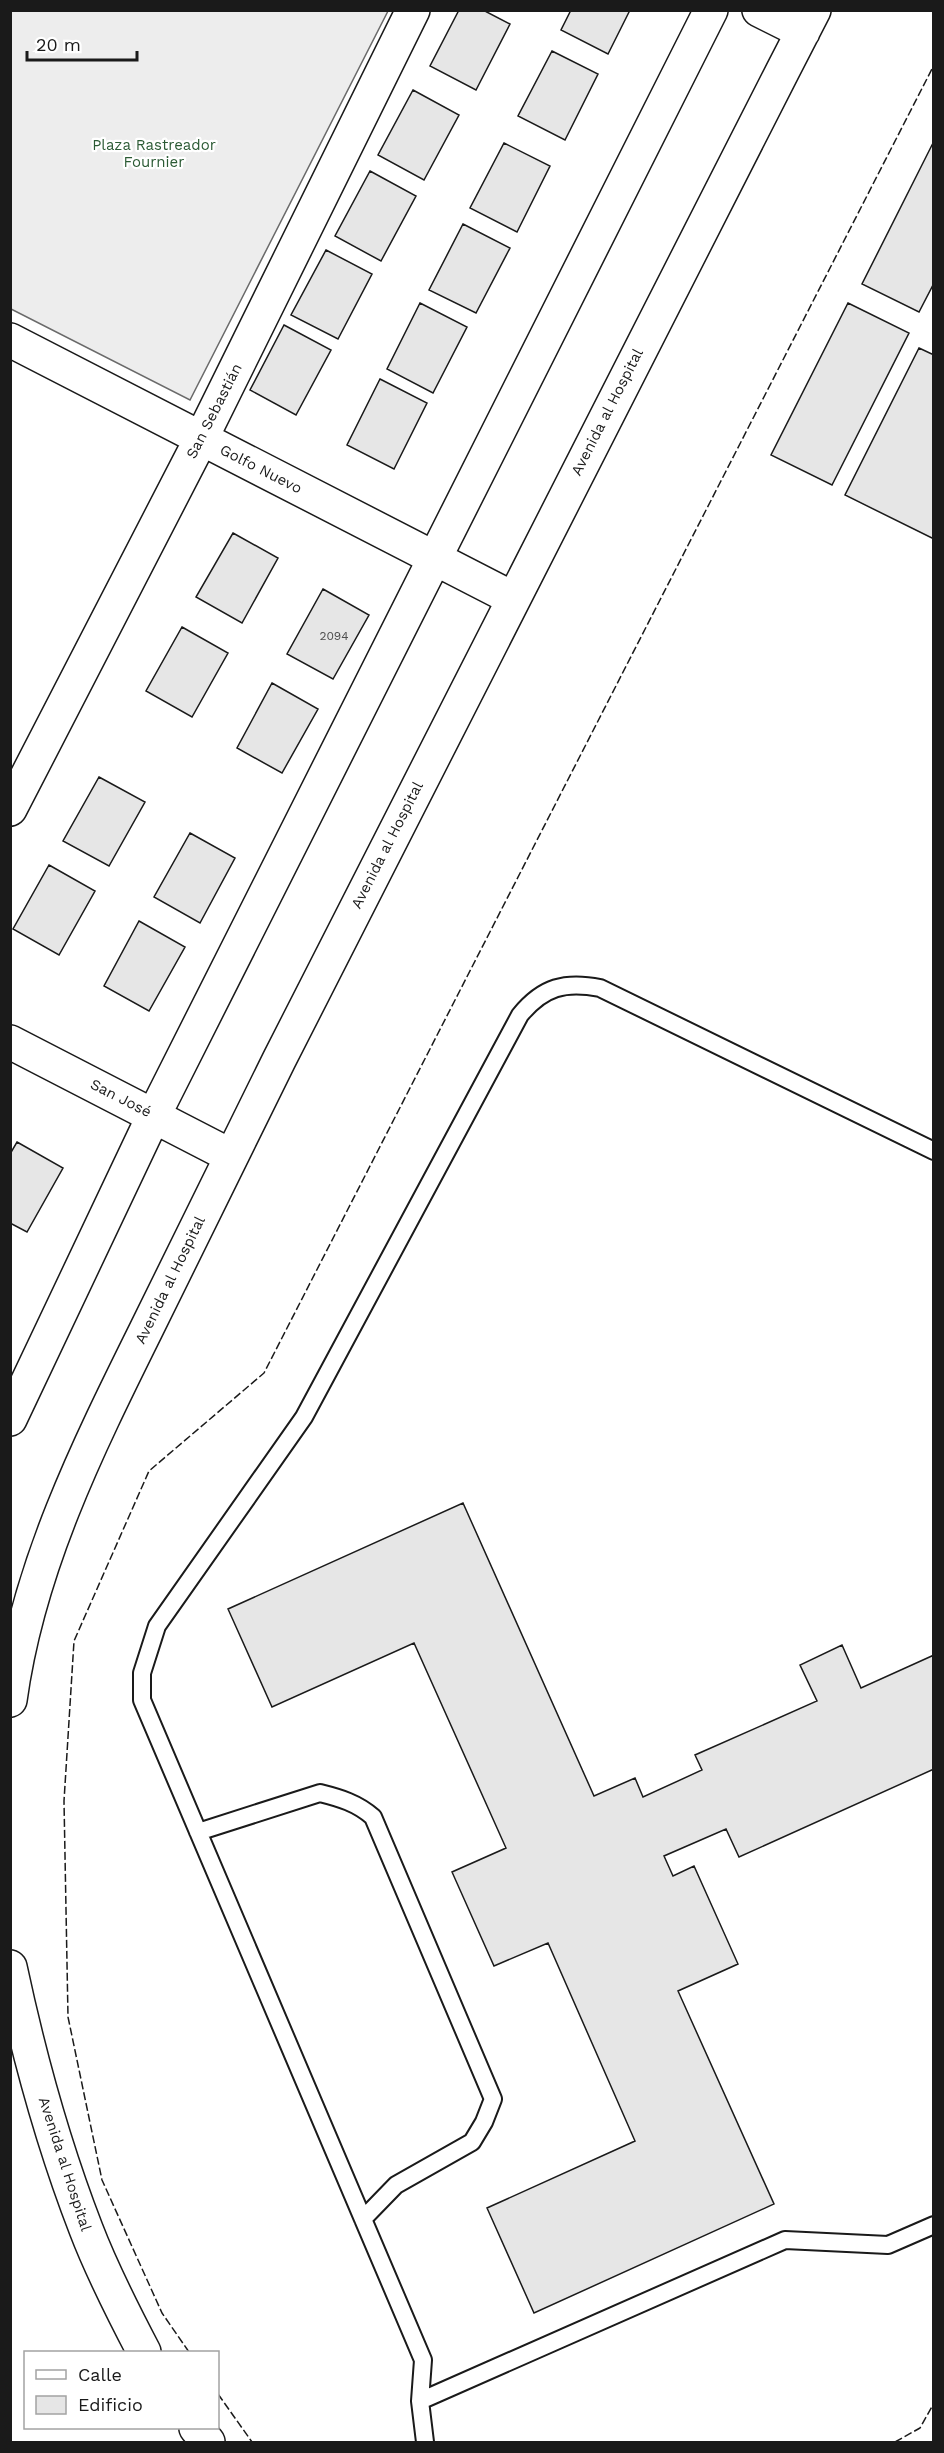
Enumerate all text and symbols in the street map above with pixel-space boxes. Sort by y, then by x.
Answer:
scale bar [27,24,136,62]
text: 20 m [36,34,81,55]
park label: Plaza Rastreador Fournier [92,136,216,171]
street label: Avenida al Hospital [567,345,647,478]
street label: San Sebastián [182,360,246,462]
street label: Golfo Nuevo [217,441,305,497]
house number: 2094 [319,629,349,643]
street label: Avenida al Hospital [347,778,427,911]
street label: San José [88,1075,154,1121]
street label: Avenida al Hospital [131,1213,209,1347]
street label: Avenida al Hospital [35,2095,95,2234]
legend [24,2351,219,2429]
text: Calle [78,2364,122,2385]
text: Edificio [78,2394,143,2415]

